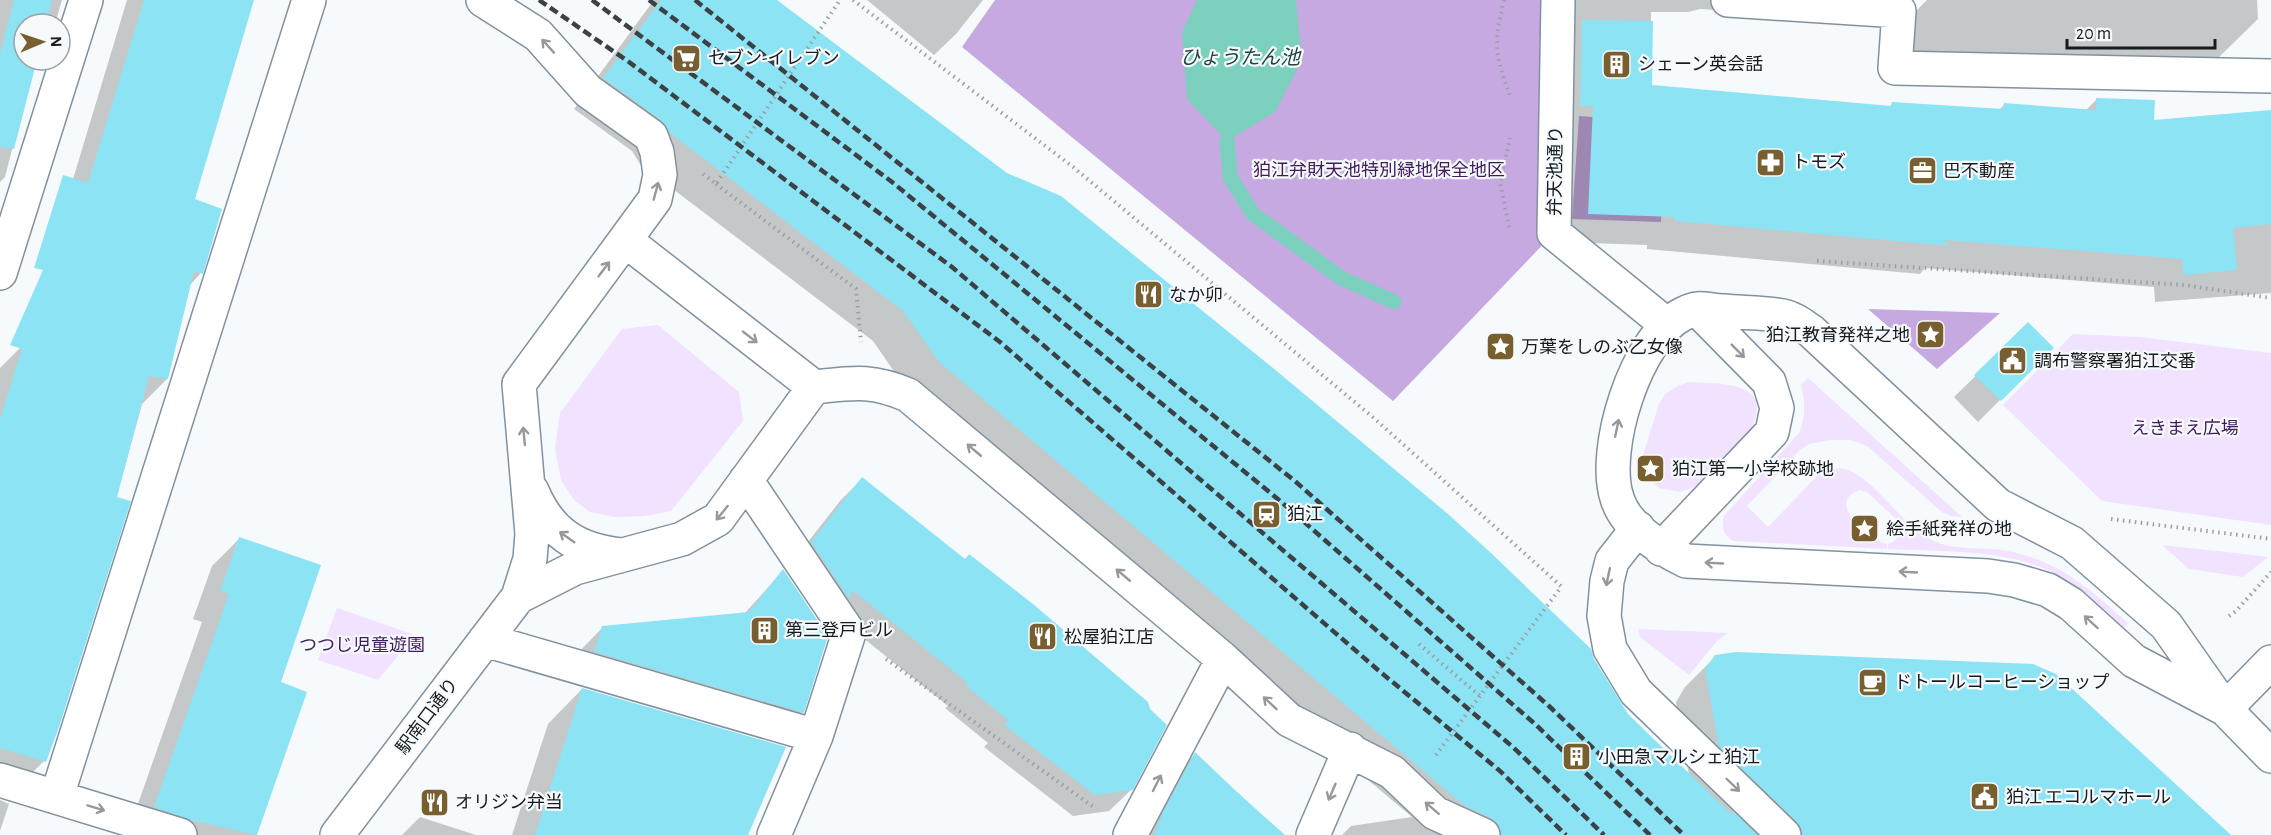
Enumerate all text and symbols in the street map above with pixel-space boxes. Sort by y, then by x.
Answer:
north arrow [12,12,72,72]
scale bar [2067,12,2216,50]
text: 20 m [2076,25,2111,43]
text: N [48,36,64,47]
one-way arrow [541,39,555,54]
supermarket icon: セブン-イレブン [671,42,703,74]
water label: ひょうたん池 [1180,47,1302,68]
place label: セブン-イレブン [708,48,840,68]
building icon: シェーン英会話 [1601,48,1633,80]
place label: シェーン英会話 [1638,55,1763,74]
street label: 弁天池通り [1544,126,1566,216]
pharmacy icon: トモズ [1755,146,1787,178]
place label: トモズ [1792,152,1846,172]
office icon: 巴不動産 [1906,155,1938,187]
park label: 狛江弁財天池特別緑地保全地区 [1253,160,1505,180]
place label: 巴不動産 [1943,162,2015,181]
one-way arrow [651,182,663,201]
one-way arrow [597,261,610,277]
restaurant icon: なか卯 [1132,279,1164,311]
place label: なか卯 [1169,286,1223,305]
place icon: 狛江教育発祥之地 [1915,319,1947,351]
place label: 狛江教育発祥之地 [1766,325,1910,345]
one-way arrow [742,331,758,344]
place icon: 万葉をしのぶ乙女像 [1484,331,1516,363]
place label: 万葉をしのぶ乙女像 [1521,337,1683,357]
one-way arrow [1730,343,1745,358]
public building icon: 調布警察署狛江交番 [1997,345,2029,377]
place label: 調布警察署狛江交番 [2034,351,2196,371]
one-way arrow [1612,419,1623,438]
park label: えきまえ広場 [2131,419,2239,438]
one-way arrow [518,426,529,446]
one-way arrow [966,444,982,457]
place icon: 狛江第一小学校跡地 [1635,453,1667,485]
place label: 狛江第一小学校跡地 [1672,459,1834,479]
station icon: 狛江 [1250,498,1282,530]
place label: 狛江 [1287,504,1323,524]
one-way arrow [715,505,728,521]
place icon: 絵手紙発祥の地 [1849,513,1881,545]
place label: 絵手紙発祥の地 [1886,519,2012,539]
one-way arrow [560,531,576,543]
one-way arrow [1704,557,1724,568]
one-way arrow [1602,566,1613,586]
one-way arrow [1899,566,1919,577]
one-way arrow [1116,568,1131,582]
building icon: 第三登戸ビル [748,614,780,646]
one-way arrow [2084,615,2099,629]
place label: 第三登戸ビル [785,620,893,640]
restaurant icon: 松屋狛江店 [1027,621,1059,653]
place label: 松屋狛江店 [1064,627,1154,647]
park label: つつじ児童遊園 [299,635,425,655]
cafe icon: ドトールコーヒーショップ [1857,666,1889,698]
place label: ドトールコーヒーショップ [1894,673,2109,692]
street label: 駅南口通り [393,675,462,758]
one-way arrow [1263,696,1278,710]
building icon: 小田急マルシェ狛江 [1561,741,1593,773]
place label: 小田急マルシェ狛江 [1598,747,1760,767]
one-way arrow [1151,774,1163,792]
one-way arrow [1725,778,1740,793]
public building icon: 狛江 エコルマホール [1969,781,2001,813]
one-way arrow [1325,783,1336,801]
restaurant icon: オリジン弁当 [418,786,450,818]
place label: 狛江 エコルマホール [2006,787,2171,807]
place label: オリジン弁当 [455,792,563,812]
one-way arrow [1424,802,1440,815]
one-way arrow [86,804,105,815]

